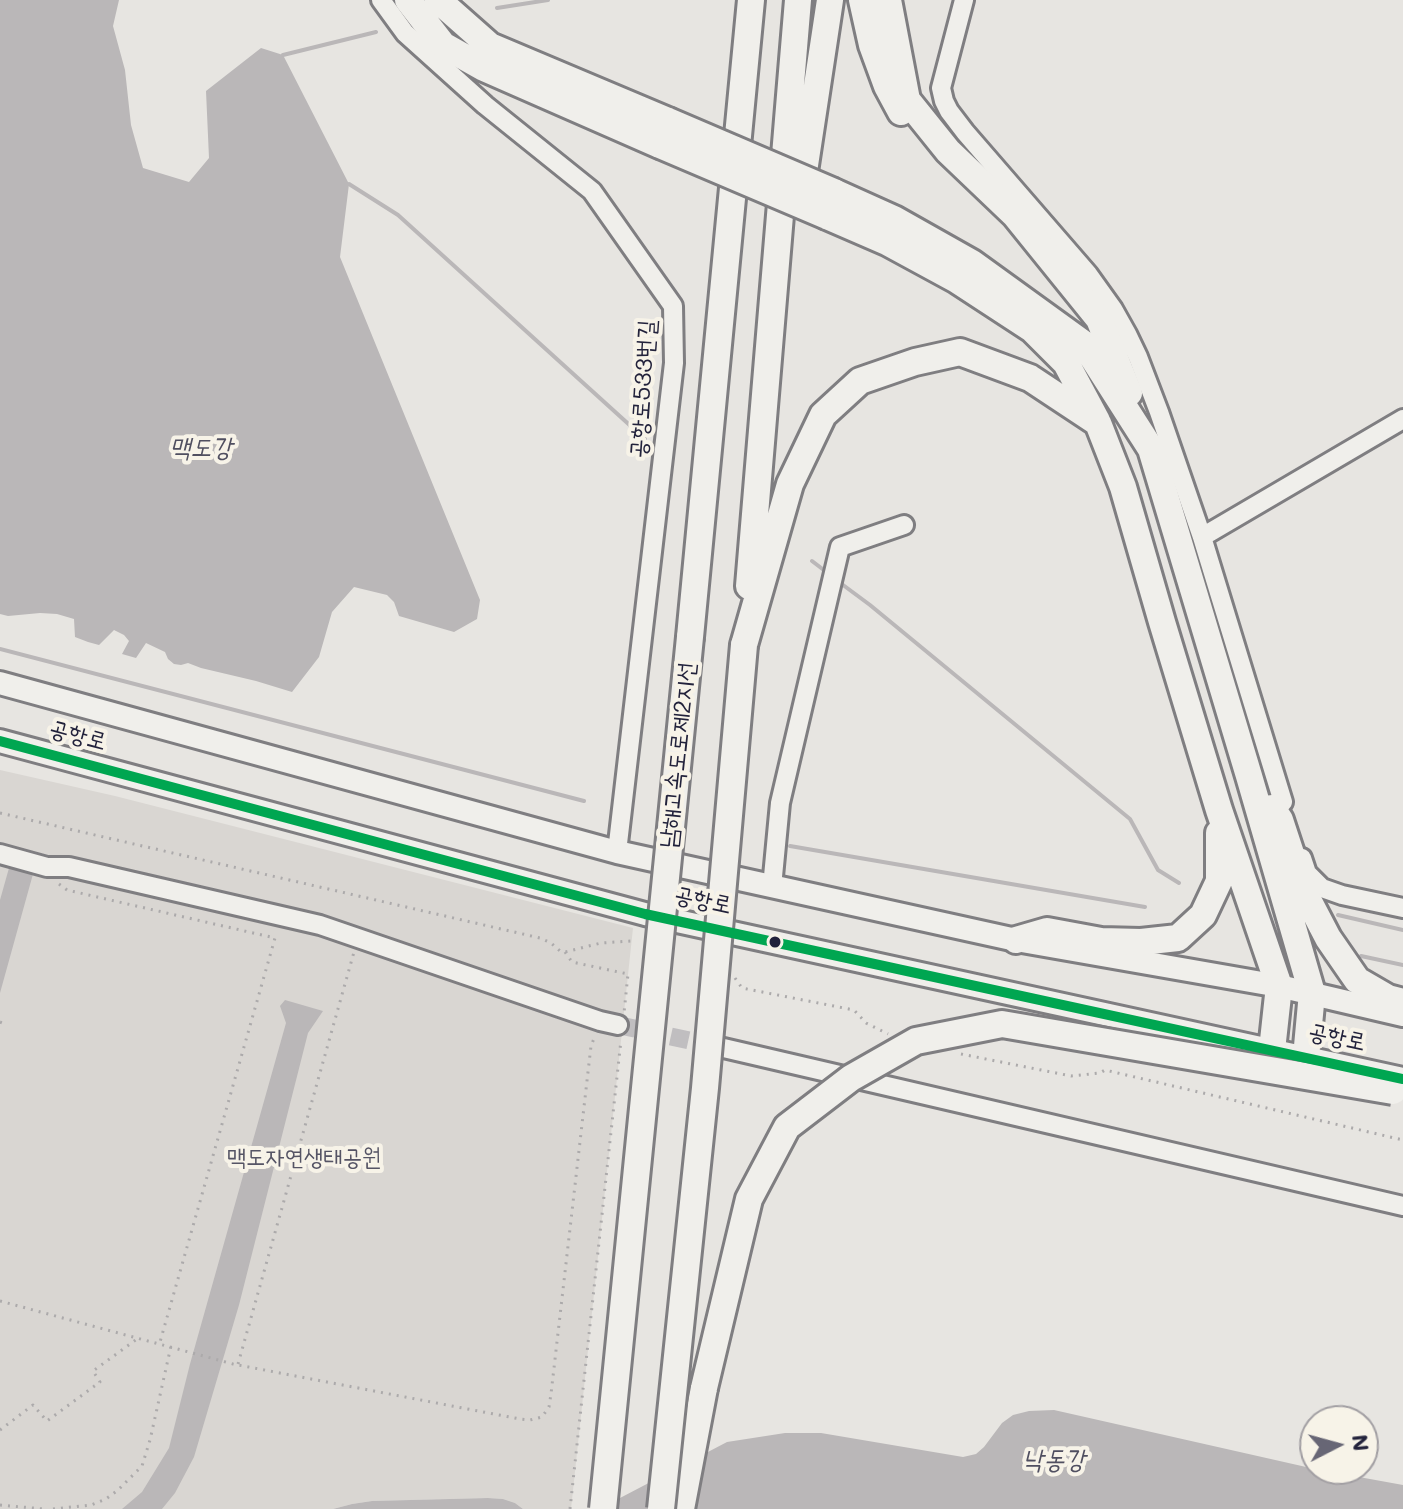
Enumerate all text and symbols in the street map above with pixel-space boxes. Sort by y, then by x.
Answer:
street label: 공항로533번길 [624,319,662,459]
water label: 맥도강 [170,432,232,464]
street label: 남해고속도로제2지선 [654,660,702,850]
street label: 공항로 [46,714,110,756]
street label: 공항로 [672,880,734,920]
unlabelled marker [767,934,783,950]
street label: 공항로 [1306,1017,1368,1057]
park label: 맥도자연생태공원 [227,1144,381,1172]
north arrow [1299,1405,1379,1485]
text: N [1346,1433,1377,1452]
water label: 낙동강 [1023,1444,1085,1476]

